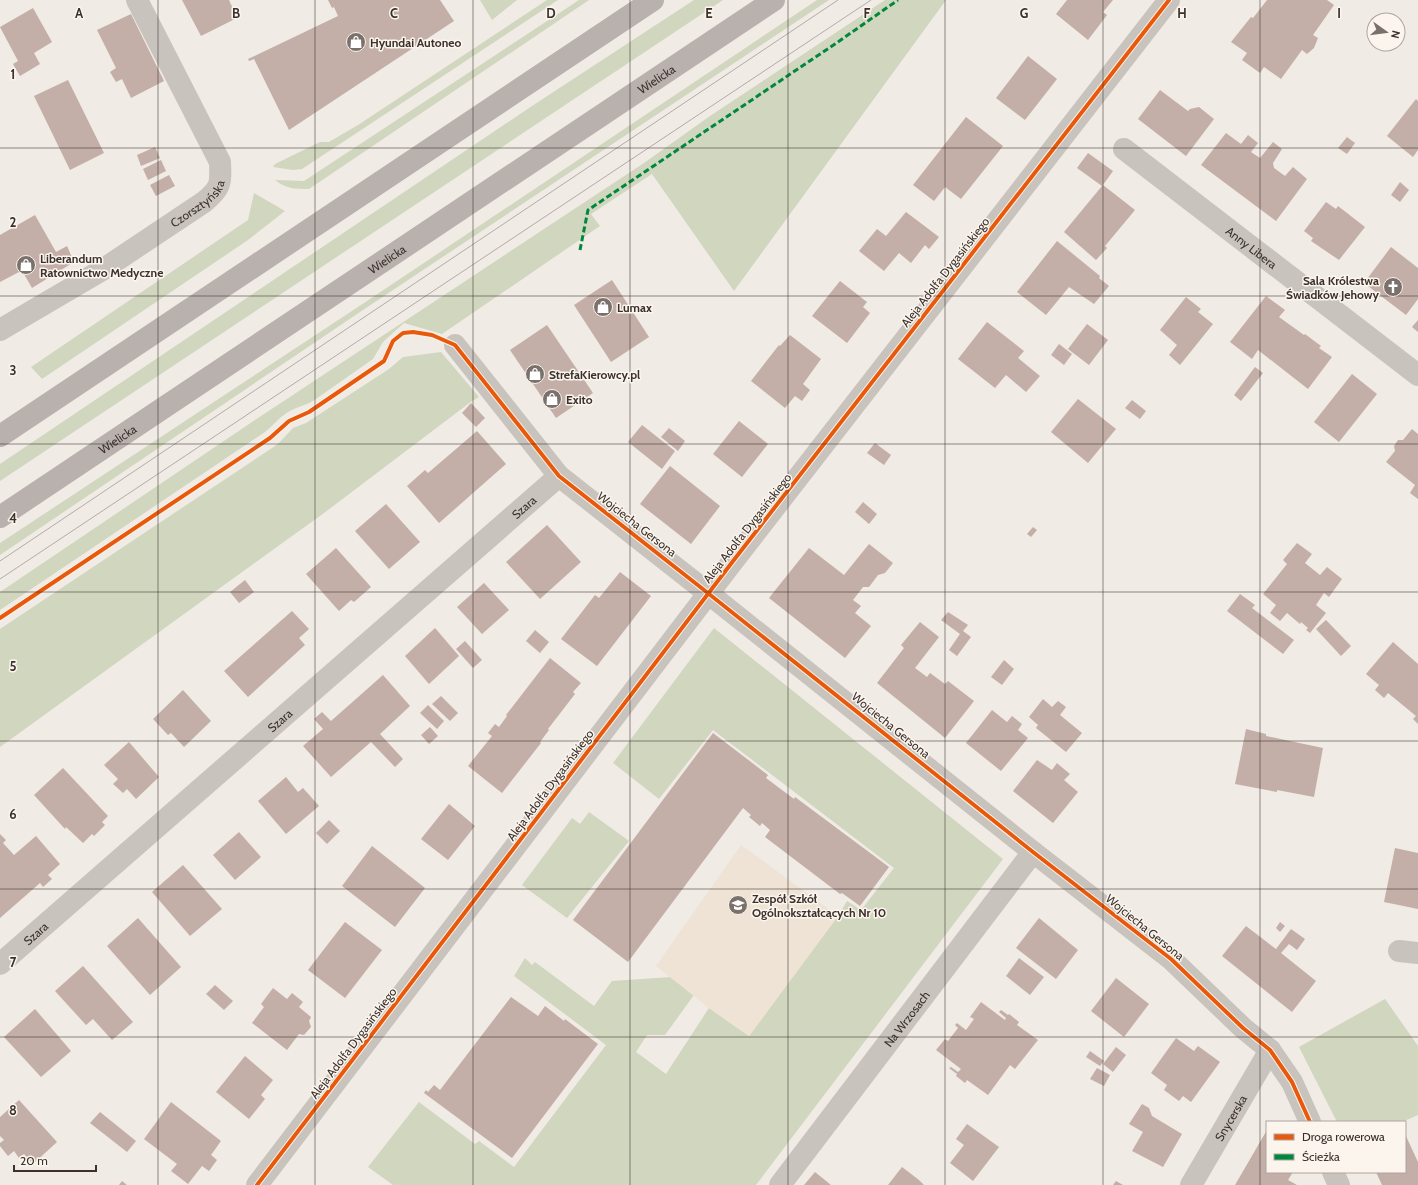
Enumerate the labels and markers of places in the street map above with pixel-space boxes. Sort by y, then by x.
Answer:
shop icon: Hyundai Autoneo [345,31,367,53]
place label: Hyundai Autoneo [370,35,461,50]
place label: Liberandum Ratownictwo Medyczne [40,251,163,280]
shop icon: Liberandum Ratownictwo Medyczne [15,254,37,276]
place label: Sala Królestwa Świadków Jehowy [1286,273,1380,302]
church icon: Sala Królestwa Świadków Jehowy [1382,276,1404,298]
shop icon: Lumax [592,296,614,318]
place label: Lumax [617,300,652,315]
shop icon: StrefaKierowcy.pl [524,363,546,385]
place label: StrefaKierowcy.pl [549,367,640,382]
shop icon: Exito [541,388,563,410]
place label: Exito [566,392,593,407]
place label: Zespół Szkół Ogólnokształcących Nr 10 [752,891,886,920]
school or university icon: Zespół Szkół Ogólnokształcących Nr 10 [727,894,749,916]

